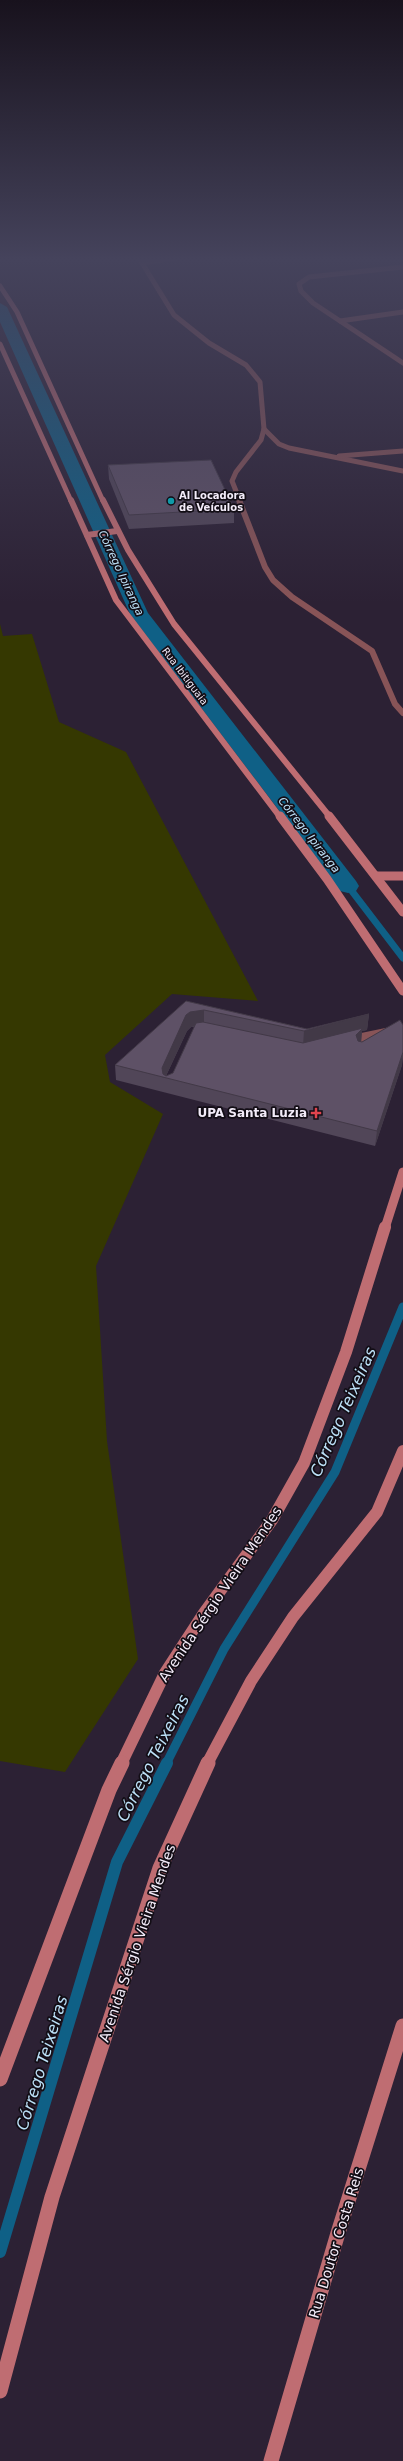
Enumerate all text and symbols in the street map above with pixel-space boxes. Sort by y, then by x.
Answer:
place label: Al Locadora de Veículos [179,490,245,513]
marker: Al Locadora de Veículos [166,496,176,506]
water label: Córrego Ipiranga [96,528,147,618]
street label: Rua Ibitiguaia [160,645,210,707]
water label: Córrego Ipiranga [275,794,343,876]
place label: UPA Santa Luzia [197,1106,307,1120]
marker: UPA Santa Luzia [310,1107,322,1119]
water label: Córrego Teixeiras [306,1344,380,1480]
street label: Avenida Sérgio Vieira Mendes [155,1503,285,1685]
water label: Córrego Teixeiras [113,1692,193,1824]
street label: Avenida Sérgio Vieira Mendes [96,1842,178,2044]
water label: Córrego Teixeiras [13,1993,71,2133]
street label: Rua Doutor Costa Reis [305,2166,367,2320]

